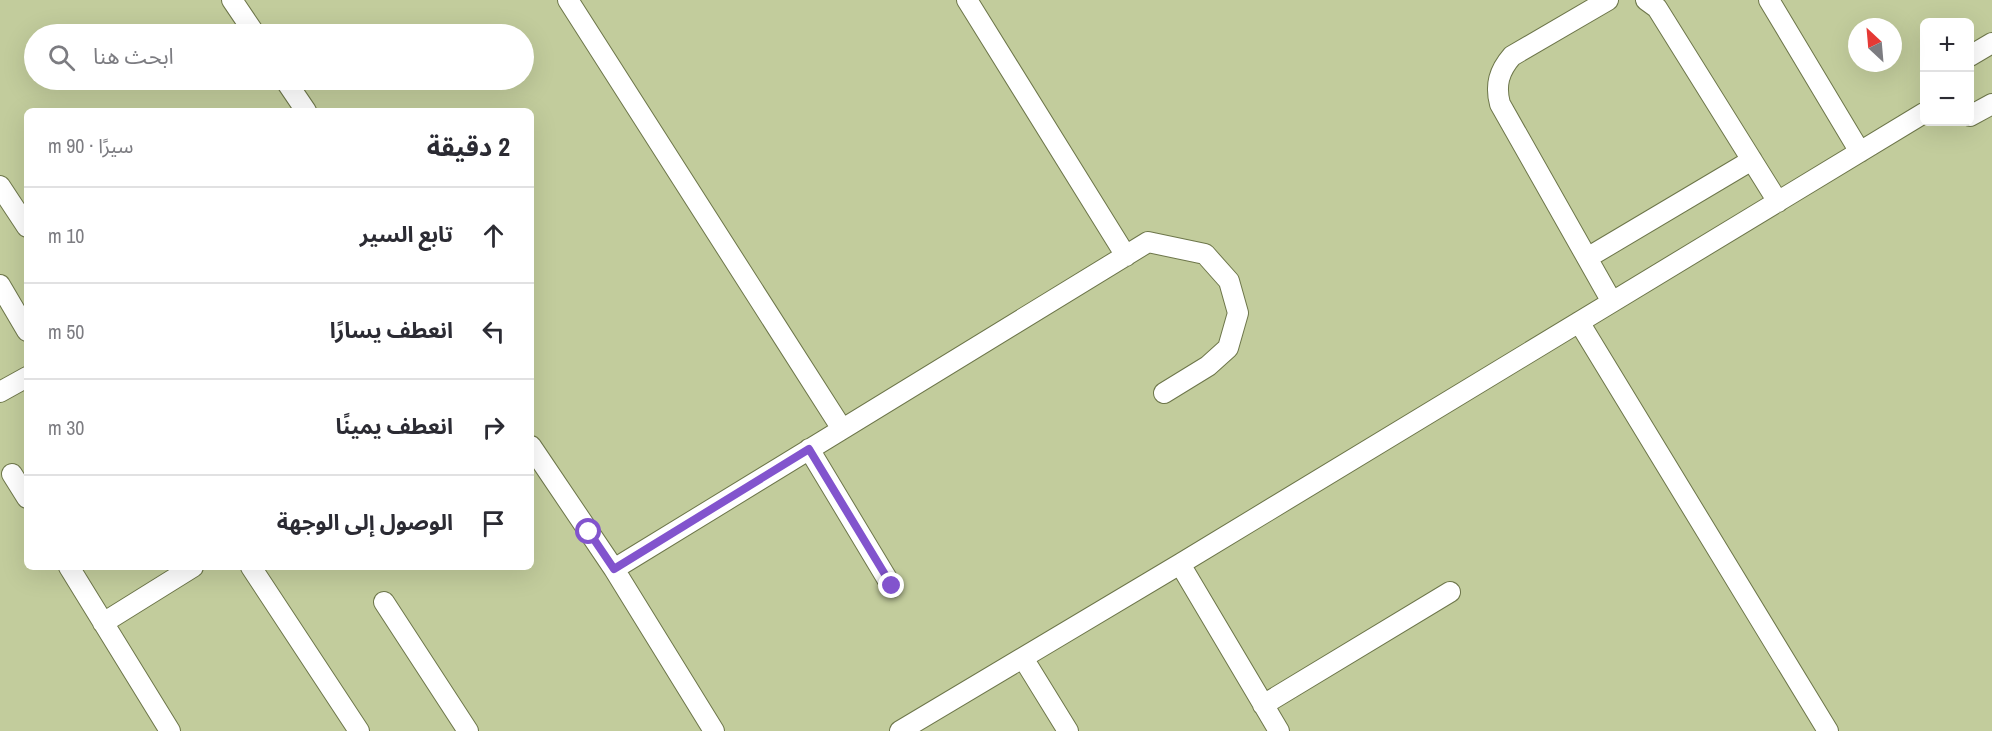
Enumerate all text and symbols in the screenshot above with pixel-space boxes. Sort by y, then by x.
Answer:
north arrow [1848,18,1902,72]
map controls [1920,18,1974,126]
button: + [1920,18,1974,72]
search box [24,24,534,90]
icon: search [45,41,78,74]
text: ابحث هنا [93,41,174,71]
button: − [1920,72,1974,126]
text: 2 دقيقة [427,129,510,164]
text: سيرًا · 90 m [48,132,133,159]
text: تابع السير [360,219,453,249]
icon: ahead [477,219,510,252]
text: 10 m [48,222,84,249]
text: انعطف يسارًا [330,315,453,345]
icon: left [477,315,510,348]
text: 50 m [48,318,84,345]
text: انعطف يمينًا [335,411,453,441]
icon: right [477,411,510,444]
text: 30 m [48,414,84,441]
text: الوصول إلى الوجهة [277,507,453,537]
icon: arrive [477,507,510,540]
route start [575,518,601,544]
route end [878,572,904,598]

